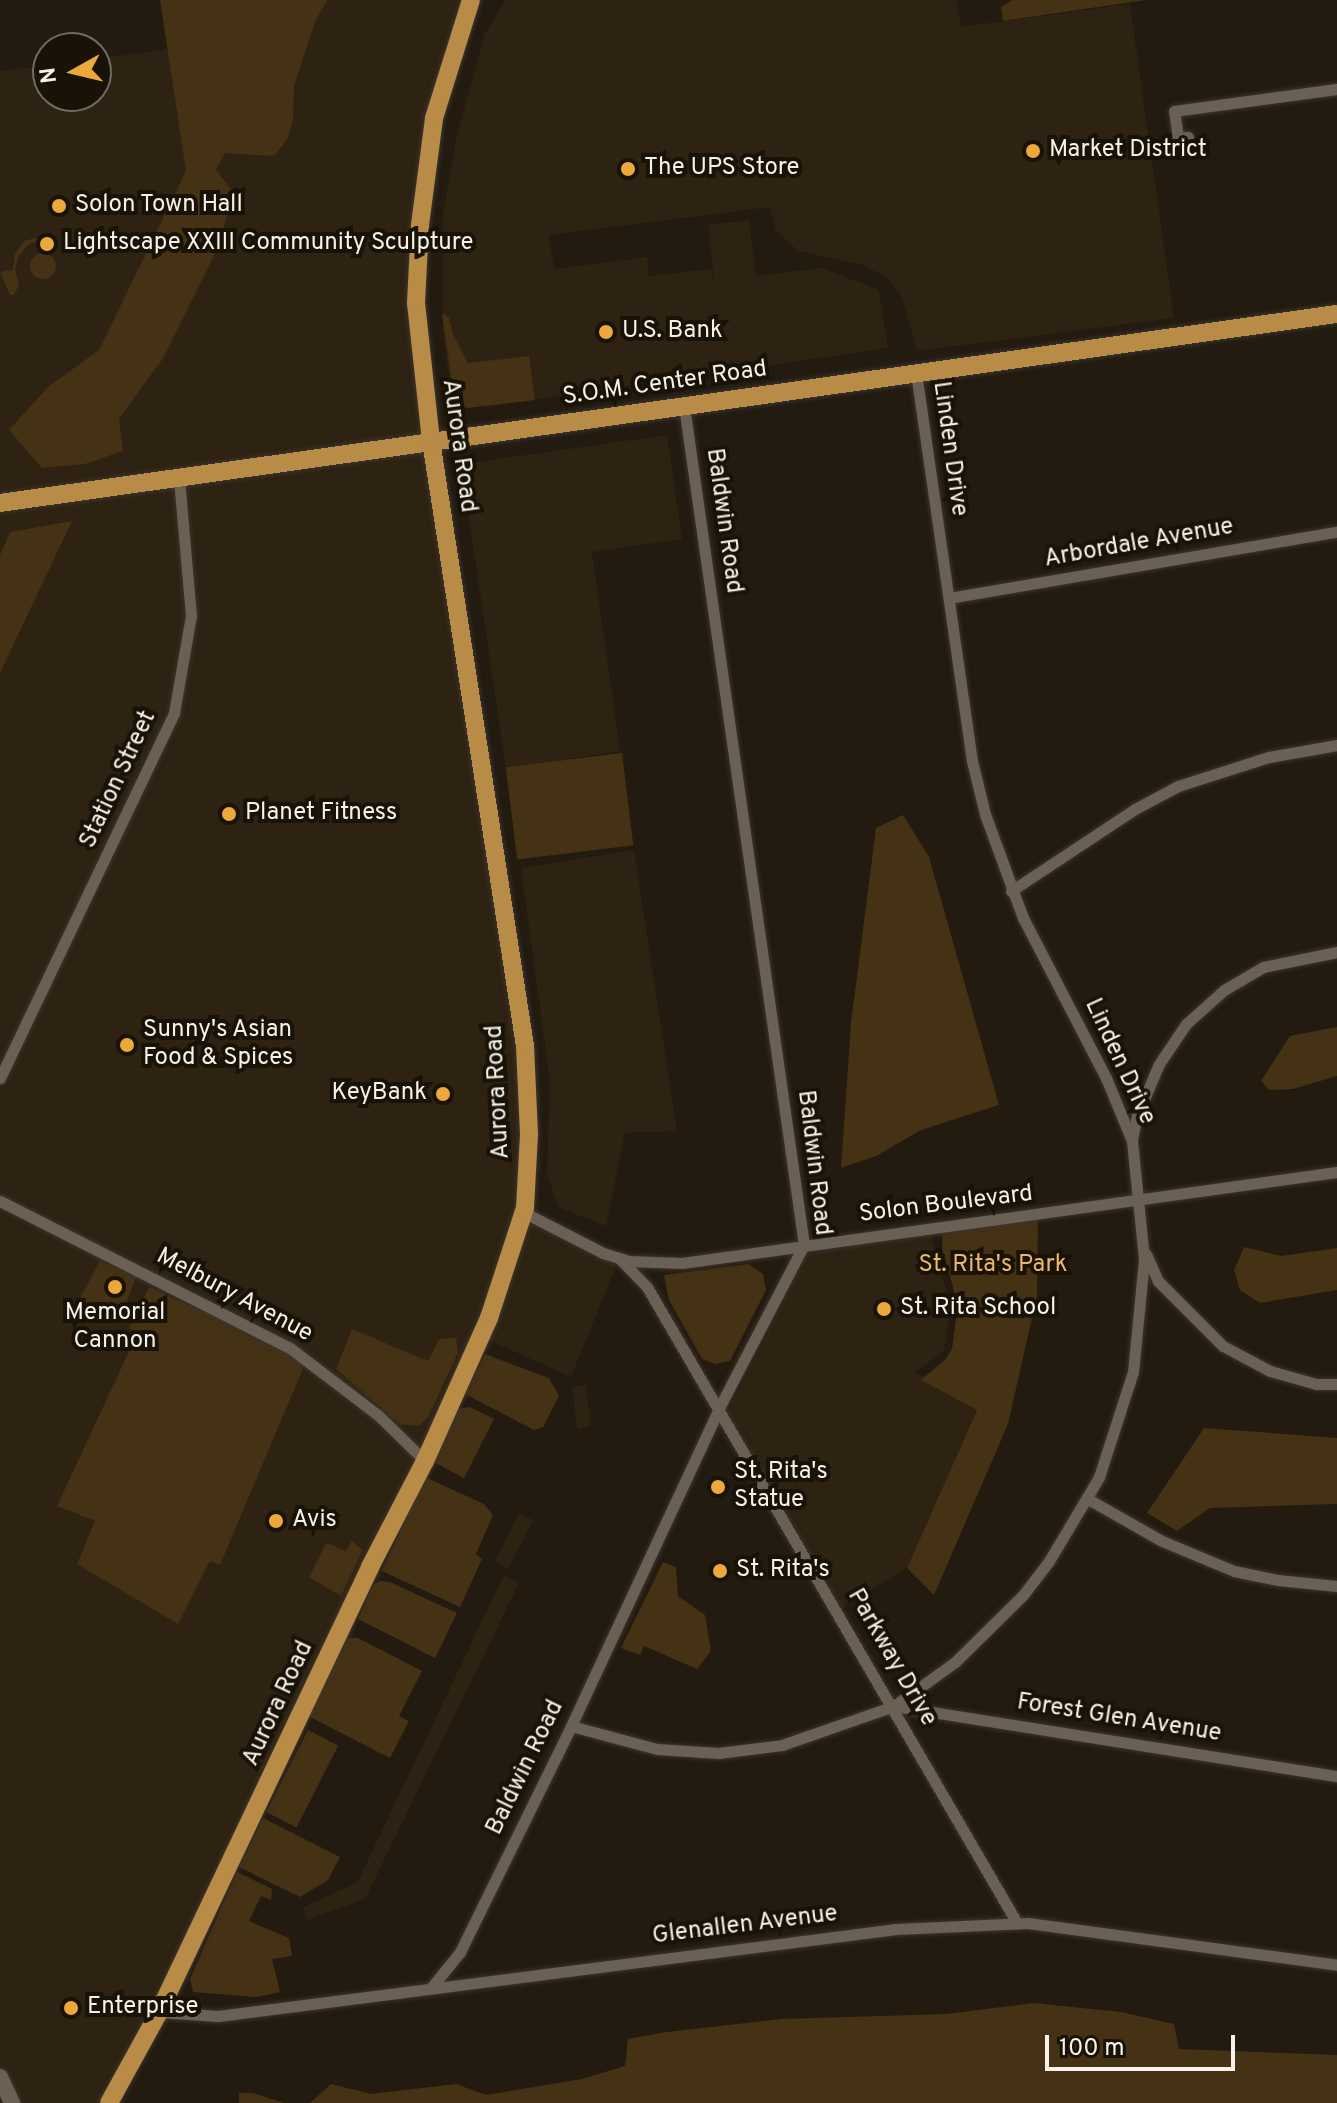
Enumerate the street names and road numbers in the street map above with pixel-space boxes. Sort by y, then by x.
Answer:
street label: S.O.M. Center Road [561,355,769,413]
street label: Aurora Road [434,377,482,515]
street label: Linden Drive [925,380,973,518]
street label: Baldwin Road [699,447,747,595]
street label: Arbordale Avenue [1042,513,1236,575]
street label: Station Street [75,707,163,853]
street label: Linden Drive [1077,994,1161,1130]
street label: Aurora Road [481,1024,517,1160]
street label: Baldwin Road [790,1089,836,1237]
street label: Solon Boulevard [858,1180,1034,1230]
street label: Melbury Avenue [150,1242,318,1350]
street label: Parkway Drive [840,1584,942,1732]
street label: Aurora Road [238,1637,320,1771]
street label: Forest Glen Avenue [1014,1689,1224,1749]
street label: Baldwin Road [481,1696,571,1840]
street label: Glenallen Avenue [650,1900,840,1952]

